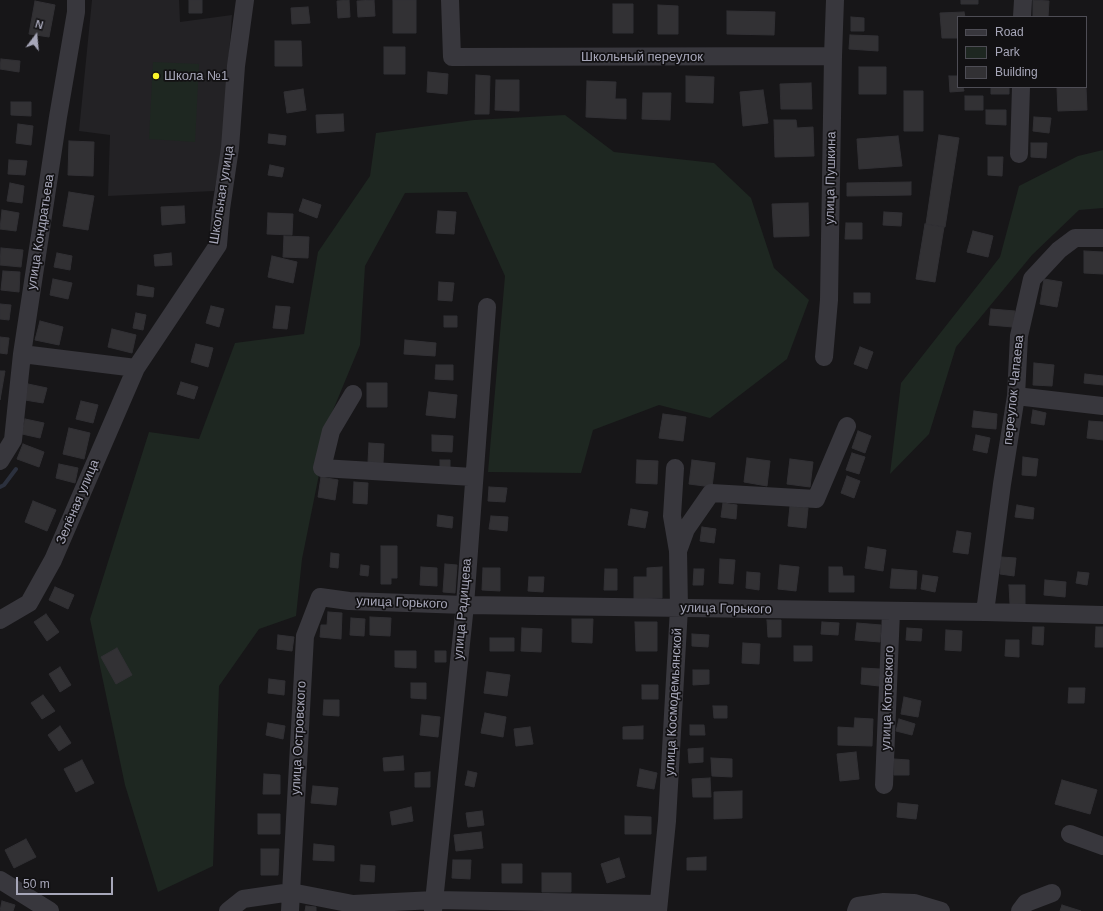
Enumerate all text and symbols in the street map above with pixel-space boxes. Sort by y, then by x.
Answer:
north arrow [16,16,56,56]
legend [957,16,1087,88]
text: N [34,18,45,31]
text: Road [995,25,1024,39]
text: Park [995,45,1020,59]
street label: Школьный переулок [581,49,703,65]
text: Building [995,65,1038,79]
place label: Школа №1 [164,68,228,84]
marker: Школа №1 [151,71,161,81]
street label: улица Пушкина [822,131,840,225]
street label: Школьная улица [206,144,238,246]
street label: улица Кондратьева [24,173,58,291]
street label: переулок Чапаева [1000,334,1028,446]
street label: Зелёная улица [53,457,103,547]
street label: улица Радищева [451,558,475,660]
street label: улица Горького [356,594,448,612]
street label: улица Горького [680,600,772,618]
street label: улица Космодемьянской [662,628,686,776]
street label: улица Котовского [878,645,898,751]
street label: улица Островского [288,680,310,796]
scale bar [18,869,115,895]
text: 50 m [23,877,50,891]

